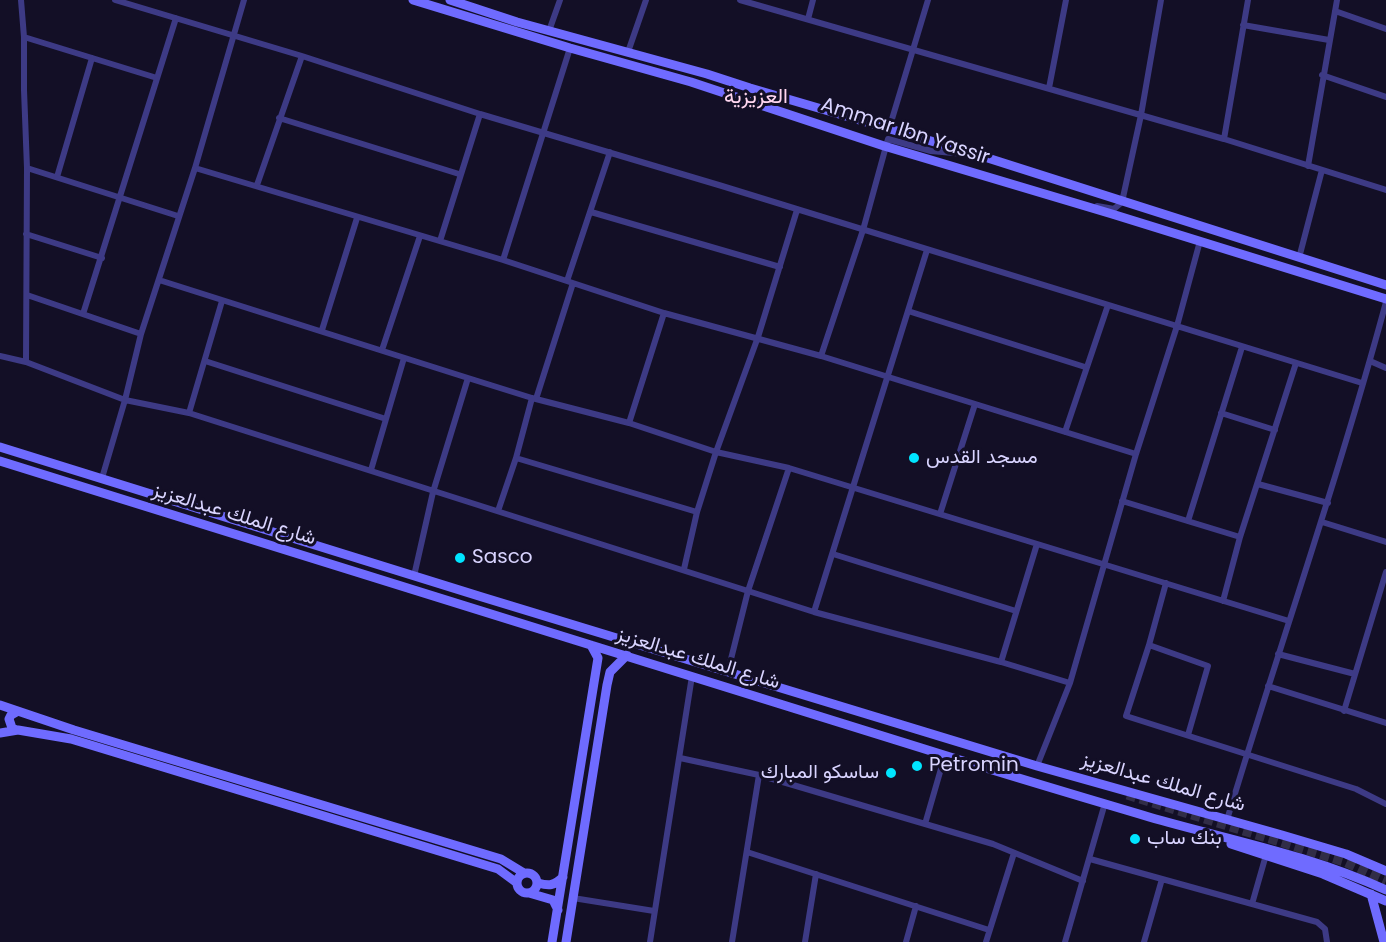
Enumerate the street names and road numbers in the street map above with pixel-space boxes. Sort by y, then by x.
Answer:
street label: Ammar Ibn Yassir [818,93,992,171]
street label: شارع الملك عبدالعزيز [149,479,319,551]
street label: شارع الملك عبدالعزيز [613,623,783,695]
street label: شارع الملك عبدالعزيز [1078,748,1248,818]

